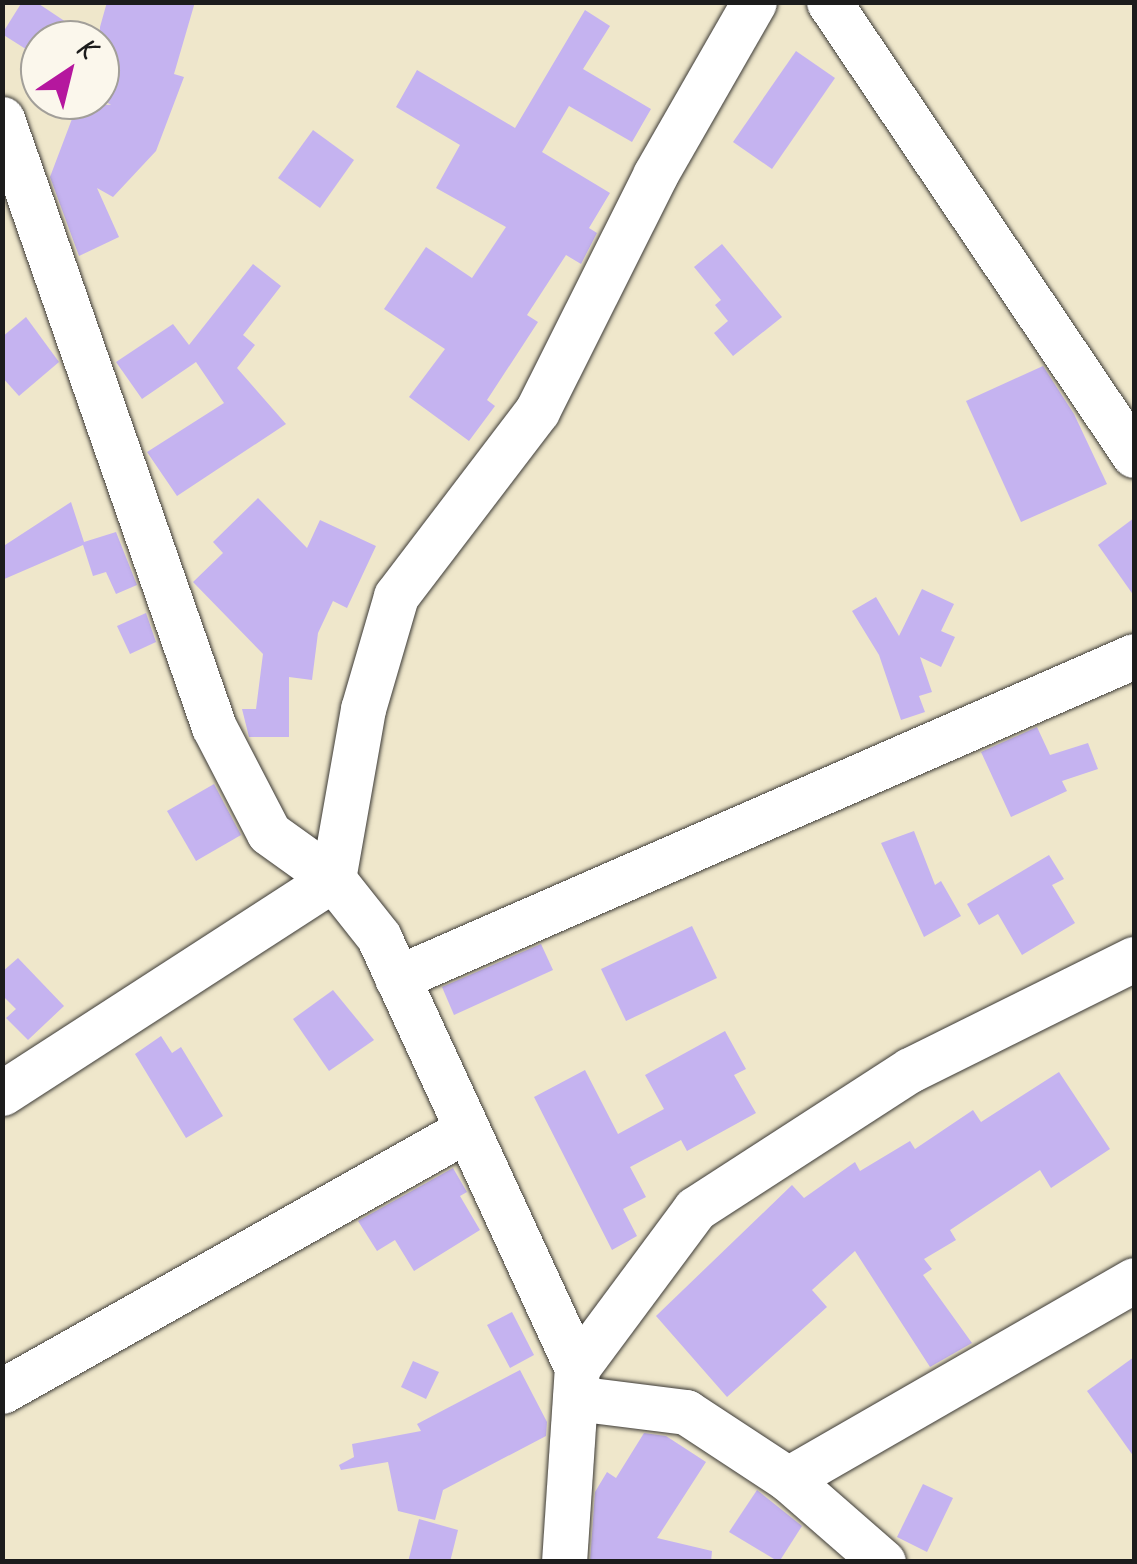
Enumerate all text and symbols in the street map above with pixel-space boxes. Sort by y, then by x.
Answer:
north arrow [20,20,120,120]
text: K [70,28,102,65]

